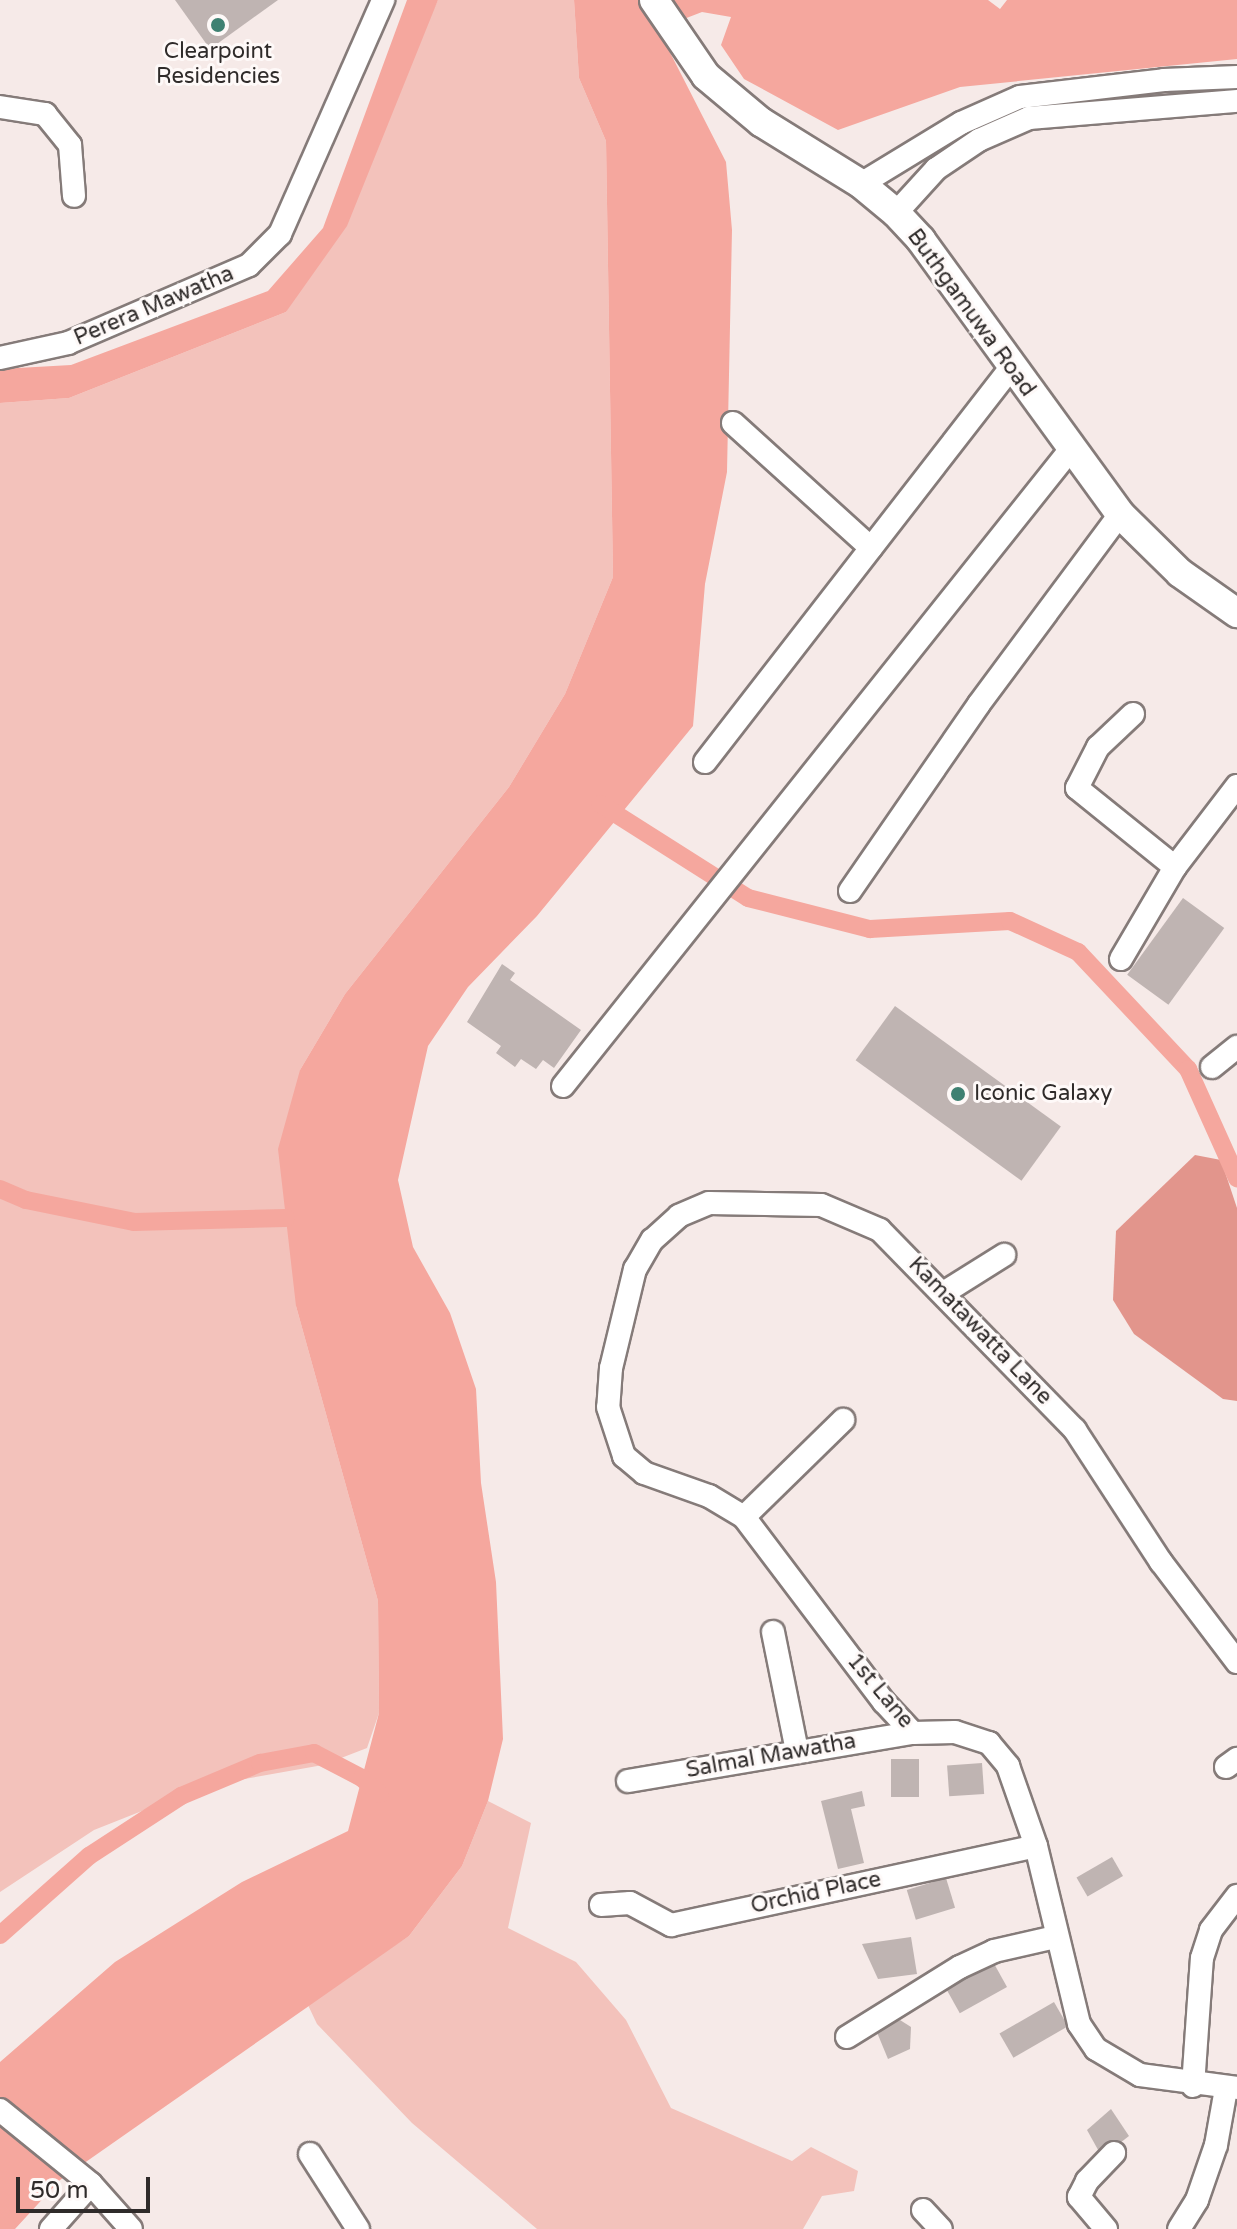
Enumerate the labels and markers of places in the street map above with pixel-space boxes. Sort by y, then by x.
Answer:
marker: Clearpoint Residencies [209,16,227,34]
place label: Clearpoint Residencies [156,38,280,90]
place label: Iconic Galaxy [974,1081,1112,1107]
marker: Iconic Galaxy [949,1085,967,1103]

